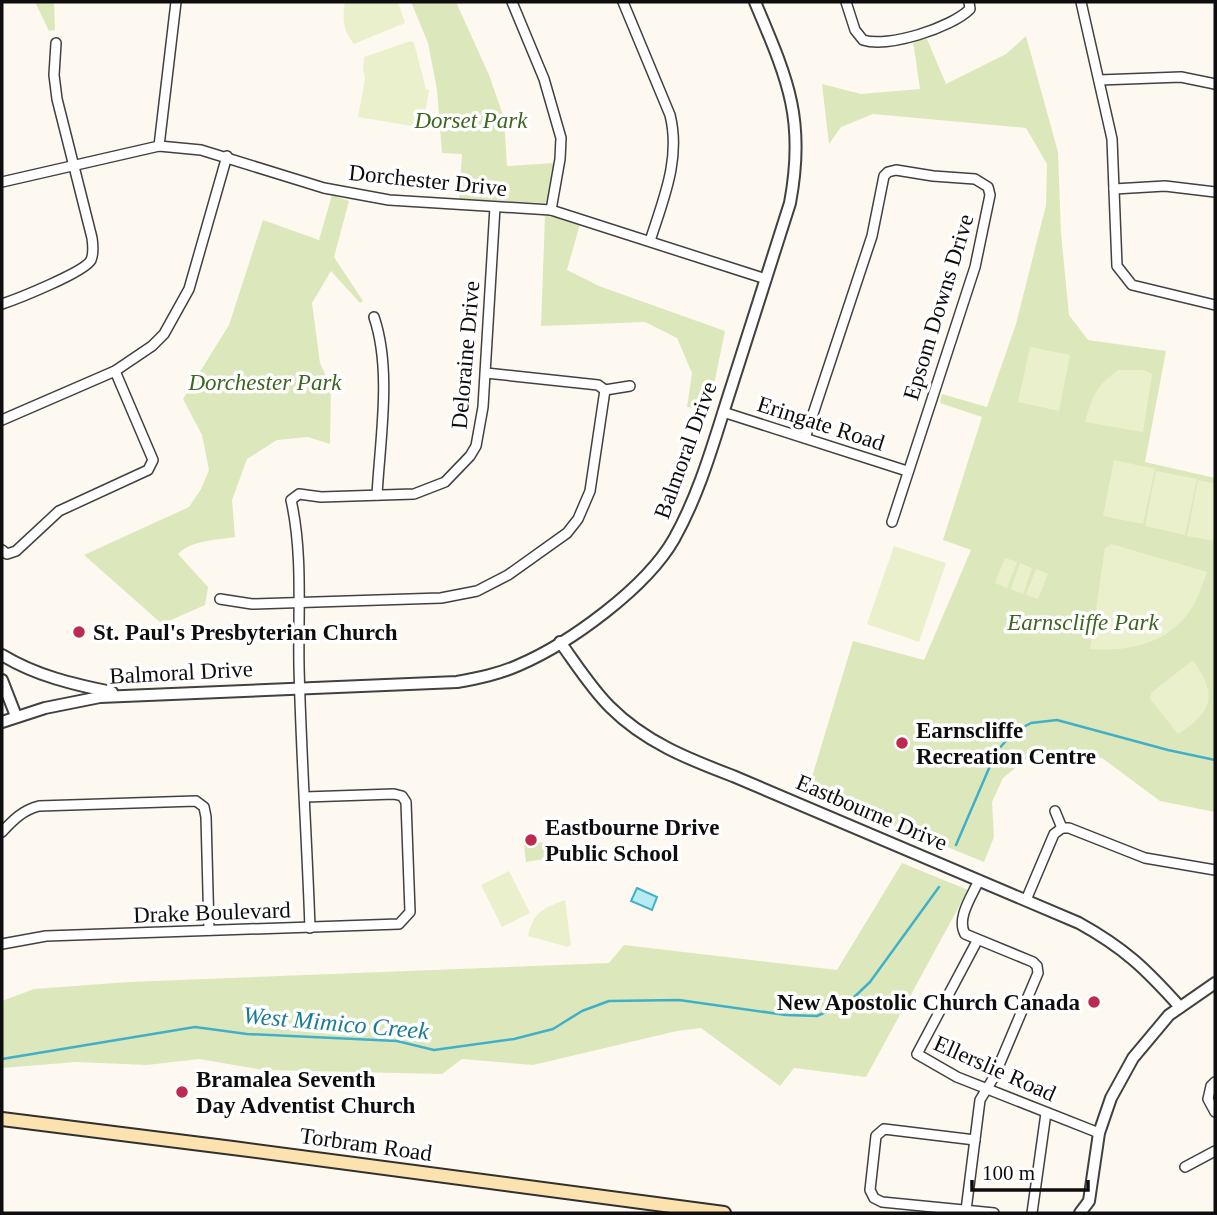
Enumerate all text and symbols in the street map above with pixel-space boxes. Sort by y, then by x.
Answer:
park label: Dorset Park [413,108,528,133]
street label: Dorchester Drive [348,160,508,201]
street label: Epsom Downs Drive [898,211,979,403]
street label: Deloraine Drive [447,280,484,430]
park label: Dorchester Park [187,370,342,395]
street label: Balmoral Drive [649,378,722,522]
street label: Eringate Road [754,391,888,456]
park label: Earnscliffe Park [1006,610,1159,635]
place label: St. Paul's Presbyterian Church [93,620,398,645]
marker: St. Paul's Presbyterian Church [71,624,87,640]
street label: Balmoral Drive [109,656,253,689]
place label: Earnscliffe Recreation Centre [916,718,1096,769]
marker: Earnscliffe Recreation Centre [894,735,910,751]
street label: Eastbourne Drive [793,769,951,856]
place label: Eastbourne Drive Public School [545,815,719,866]
marker: Eastbourne Drive Public School [523,832,539,848]
street label: Drake Boulevard [133,897,292,928]
place label: New Apostolic Church Canada [777,990,1080,1015]
marker: New Apostolic Church Canada [1086,994,1102,1010]
water label: West Mimico Creek [242,1002,430,1044]
street label: Ellerslie Road [930,1030,1060,1107]
place label: Bramalea Seventh Day Adventist Church [196,1067,416,1118]
marker: Bramalea Seventh Day Adventist Church [174,1084,190,1100]
street label: Torbram Road [298,1123,434,1166]
scale bar [972,1148,1088,1192]
text: 100 m [982,1161,1035,1185]

